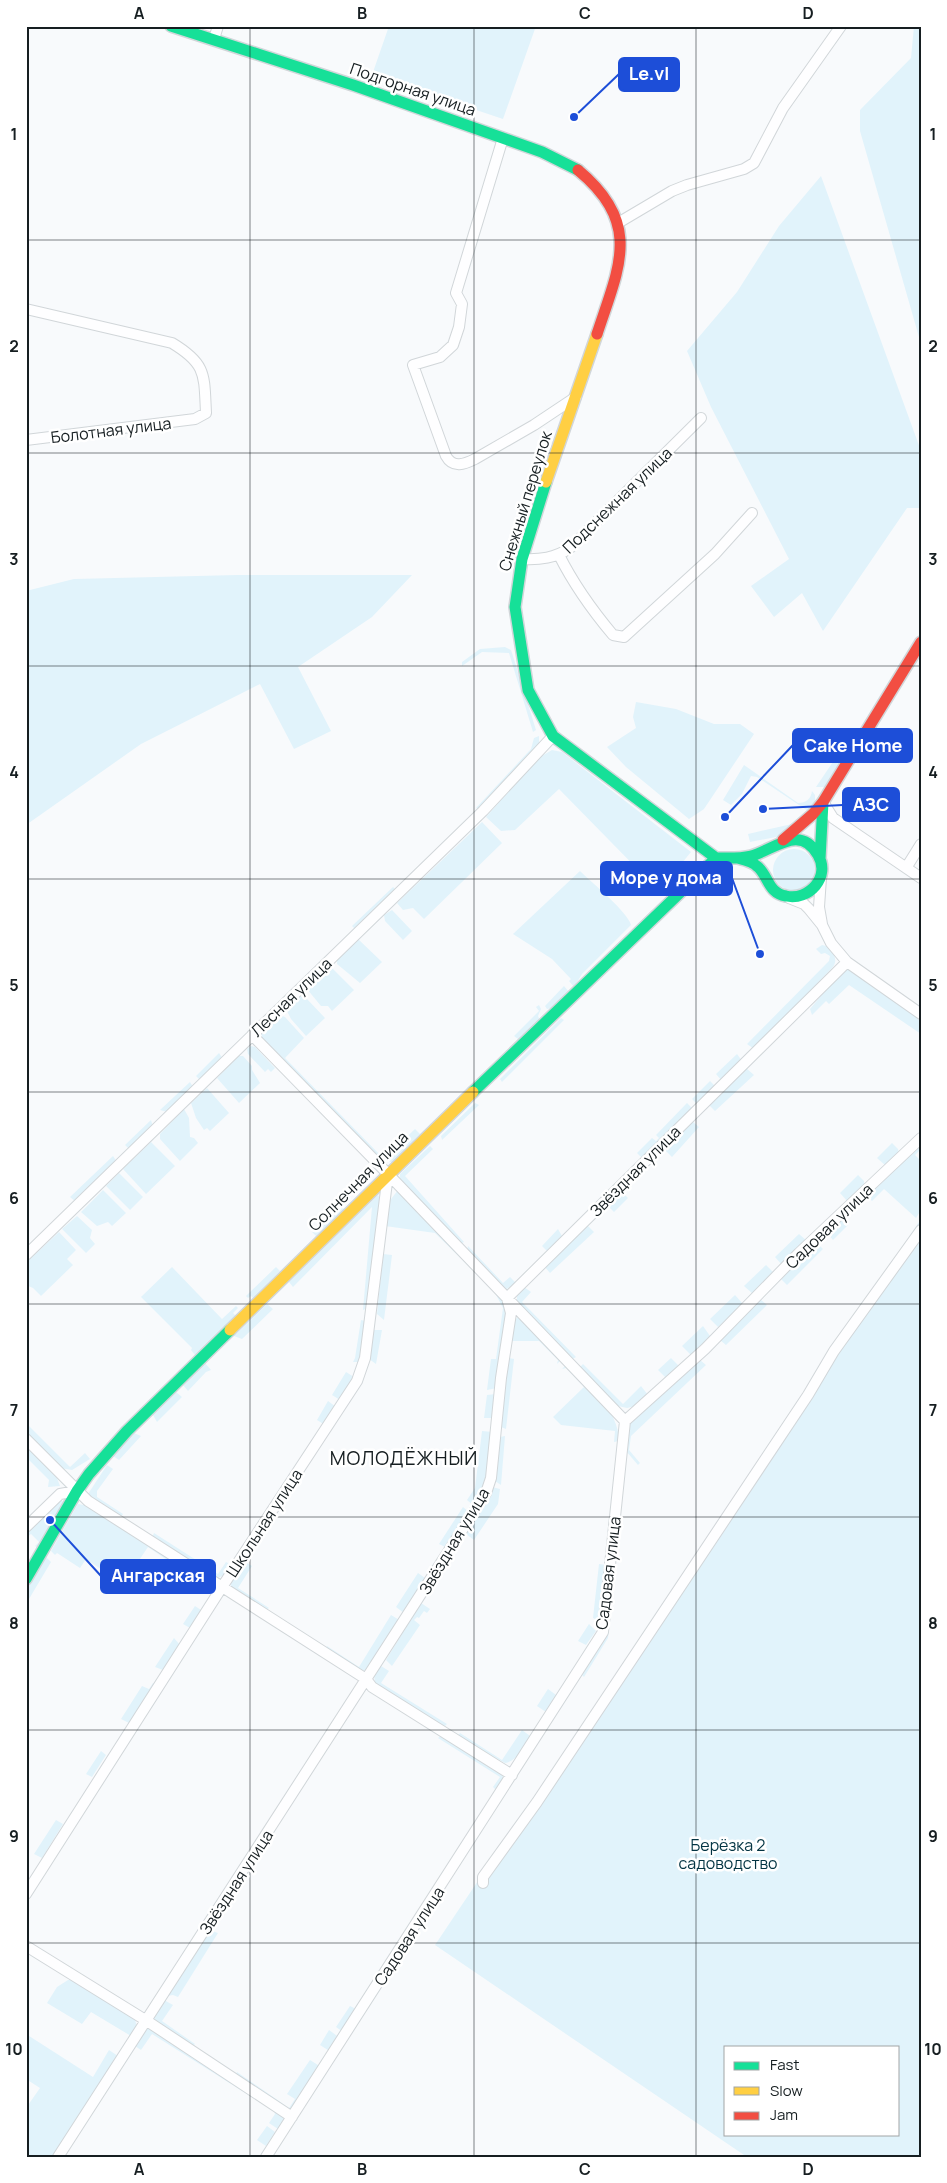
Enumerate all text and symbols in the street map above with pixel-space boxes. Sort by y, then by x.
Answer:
text: A [134,2,145,24]
text: B [357,2,367,24]
text: C [579,2,591,24]
text: D [802,2,814,24]
street label: Подгорная улица [347,57,479,121]
callout: Le.vl [619,58,679,91]
text: Le.vl [629,61,669,85]
text: 1 [10,123,18,145]
text: 1 [929,123,937,145]
text: 2 [9,335,19,357]
text: 2 [928,335,938,357]
street label: Болотная улица [49,412,173,448]
street label: Снежный переулок [493,427,557,574]
street label: Подснежная улица [557,442,677,558]
text: 3 [9,548,19,570]
text: 3 [928,548,938,570]
callout: Cake Home [793,729,912,762]
text: Cake Home [804,733,902,757]
text: 4 [9,761,19,783]
text: 4 [928,761,938,783]
callout: АЗС [843,788,899,821]
text: АЗС [853,792,889,816]
callout: Море у дома [601,862,732,895]
text: Море у дома [610,865,722,889]
street label: Лесная улица [246,953,336,1041]
text: 5 [9,974,19,996]
text: 5 [928,974,938,996]
street label: Звёздная улица [585,1121,685,1221]
street label: Солнечная улица [303,1126,413,1236]
street label: Садовая улица [780,1178,878,1274]
text: 6 [9,1187,19,1209]
text: 6 [928,1187,938,1209]
text: 7 [10,1399,18,1421]
text: 7 [929,1399,937,1421]
district label: МОЛОДЁЖНЫЙ [330,1445,478,1471]
street label: Школьная улица [221,1465,307,1581]
street label: Звёздная улица [414,1484,494,1598]
street label: Садовая улица [590,1515,626,1631]
callout: Ангарская [101,1560,215,1593]
text: Ангарская [111,1563,205,1587]
text: 8 [9,1612,19,1634]
text: 8 [928,1612,938,1634]
text: 9 [9,1825,19,1847]
text: 9 [928,1825,938,1847]
street label: Звёздная улица [194,1826,278,1938]
park label: Берёзка 2 садоводство [678,1834,778,1874]
street label: Садовая улица [369,1882,449,1990]
text: 10 [5,2038,23,2060]
text: 10 [924,2038,942,2060]
legend [724,2046,900,2136]
text: Fast [770,2054,799,2075]
text: Slow [770,2080,803,2101]
text: Jam [770,2104,798,2125]
text: A [134,2158,145,2180]
text: B [357,2158,367,2180]
text: C [579,2158,591,2180]
text: D [802,2158,814,2180]

